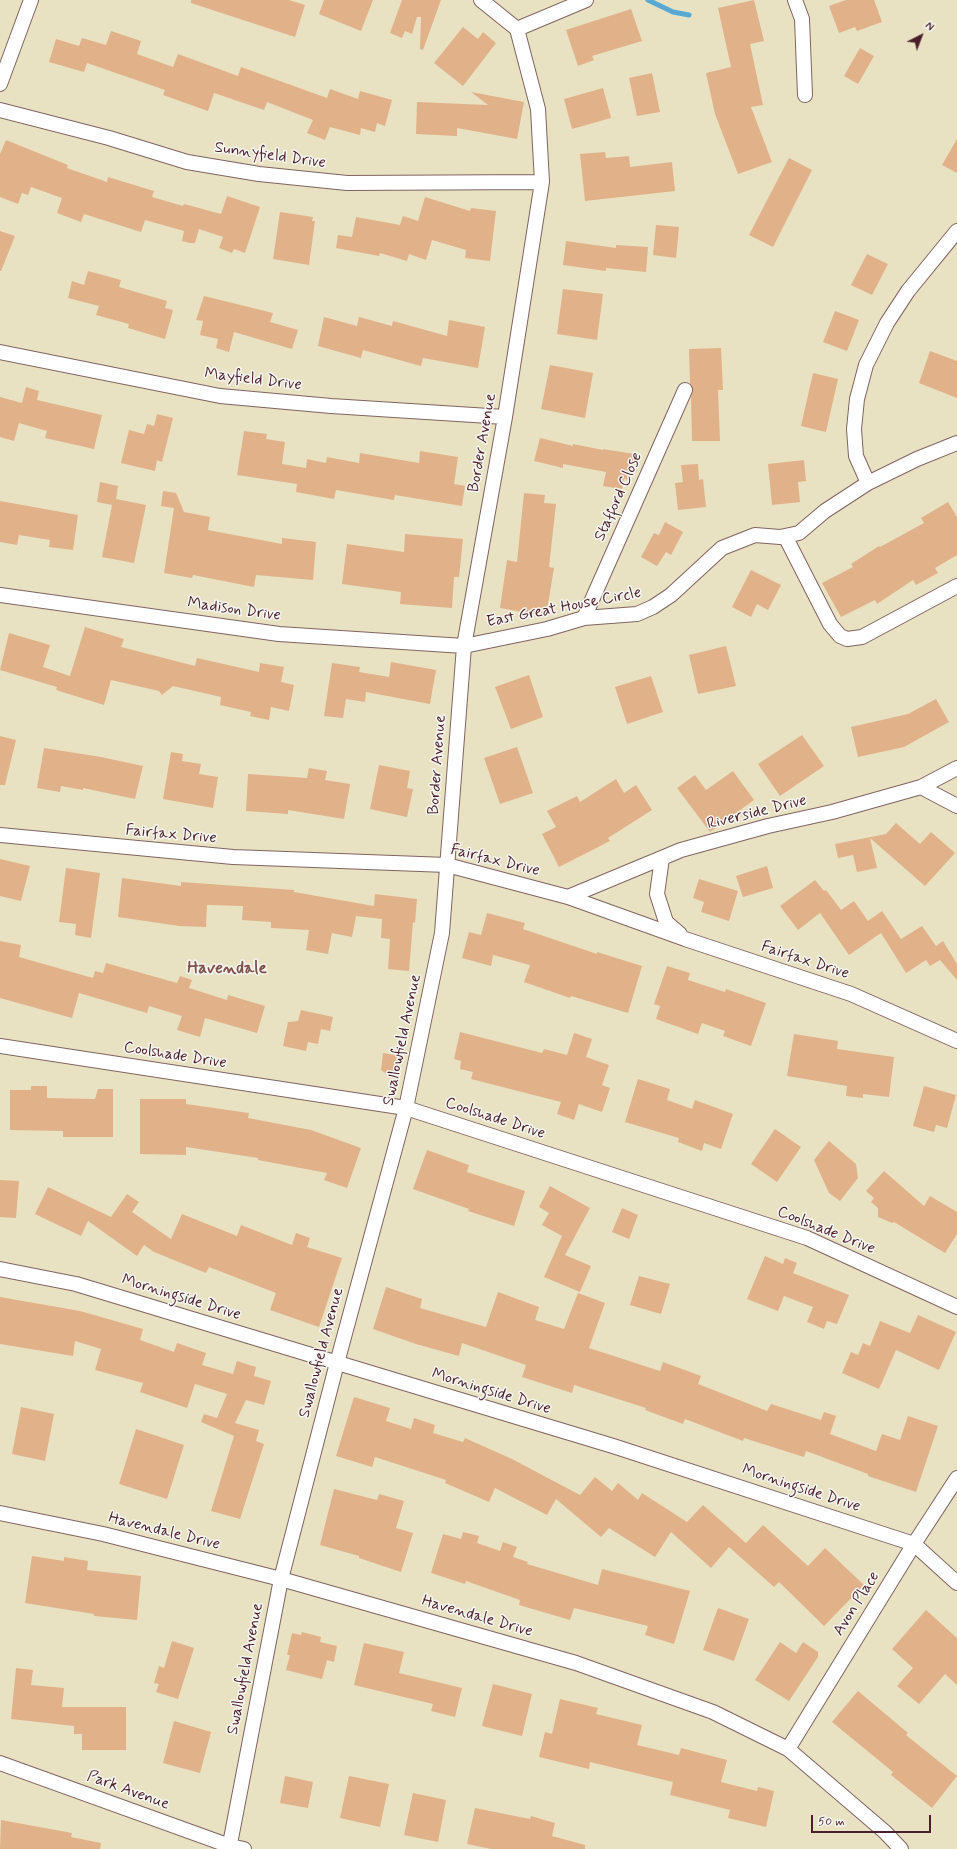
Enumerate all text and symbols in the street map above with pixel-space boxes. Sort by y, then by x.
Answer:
north arrow [901,16,941,56]
text: N [922,19,936,35]
street label: Sunnyfield Drive [213,139,327,173]
street label: Mayfield Drive [203,365,303,395]
street label: Border Avenue [465,392,501,494]
street label: Stafford Close [591,450,647,544]
street label: East Great House Circle [485,584,643,632]
street label: Madison Drive [186,594,282,626]
street label: Border Avenue [425,714,451,816]
street label: Riverside Drive [705,791,809,835]
street label: Fairfax Drive [125,821,217,849]
street label: Fairfax Drive [448,841,542,881]
street label: Fairfax Drive [759,938,851,984]
district label: Havendale [187,959,267,979]
street label: Swallowfield Avenue [380,973,426,1107]
street label: Coolshade Drive [122,1038,228,1074]
street label: Coolshade Drive [443,1094,547,1144]
street label: Coolshade Drive [774,1203,878,1259]
street label: Morningside Drive [119,1271,243,1325]
street label: Swallowfield Avenue [295,1286,349,1420]
street label: Morningside Drive [429,1365,553,1419]
street label: Morningside Drive [739,1461,863,1517]
street label: Havendale Drive [106,1509,222,1555]
street label: Avon Place [830,1568,884,1640]
street label: Havendale Drive [419,1592,535,1642]
street label: Swallowfield Avenue [224,1601,268,1737]
street label: Park Avenue [84,1767,172,1815]
scale bar [813,1807,933,1833]
text: 50 m [818,1814,845,1830]

